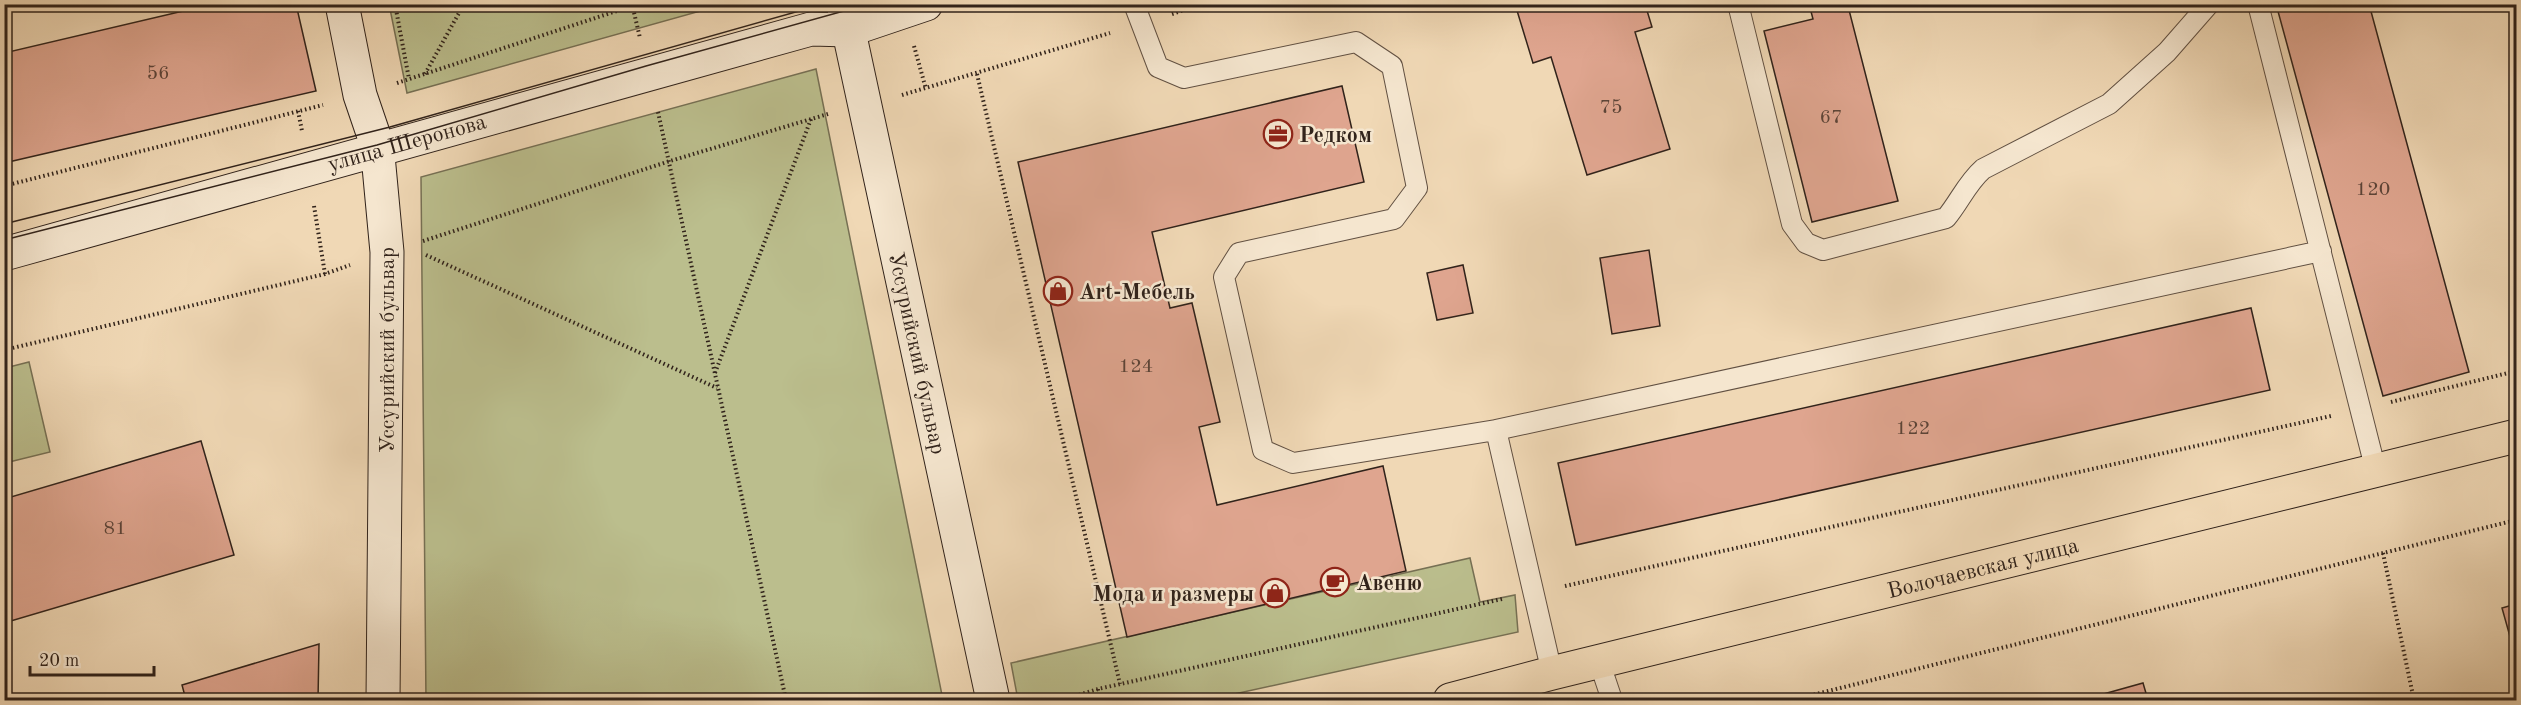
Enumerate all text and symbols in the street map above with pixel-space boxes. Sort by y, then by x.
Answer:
house number: 56 [146,64,170,84]
house number: 75 [1599,98,1623,118]
house number: 67 [1819,108,1843,128]
street label: улица Шеронова [325,111,489,176]
office icon: Редком [1262,118,1294,150]
place label: Редком [1299,125,1372,147]
house number: 120 [2356,180,2390,200]
street label: Уссурийский бульвар [377,247,399,453]
street label: Уссурийский бульвар [884,250,949,457]
shop icon: Art-Мебель [1042,275,1074,307]
place label: Art-Мебель [1079,282,1195,304]
house number: 124 [1119,357,1153,377]
house number: 122 [1896,419,1930,439]
house number: 81 [103,519,127,539]
street label: Волочаевская улица [1885,535,2081,603]
cafe icon: Авеню [1319,566,1351,598]
place label: Авеню [1356,573,1422,595]
shop icon: Мода и размеры [1259,577,1291,609]
place label: Мода и размеры [1093,584,1254,606]
scale bar [30,639,154,677]
text: 20 m [39,652,79,670]

